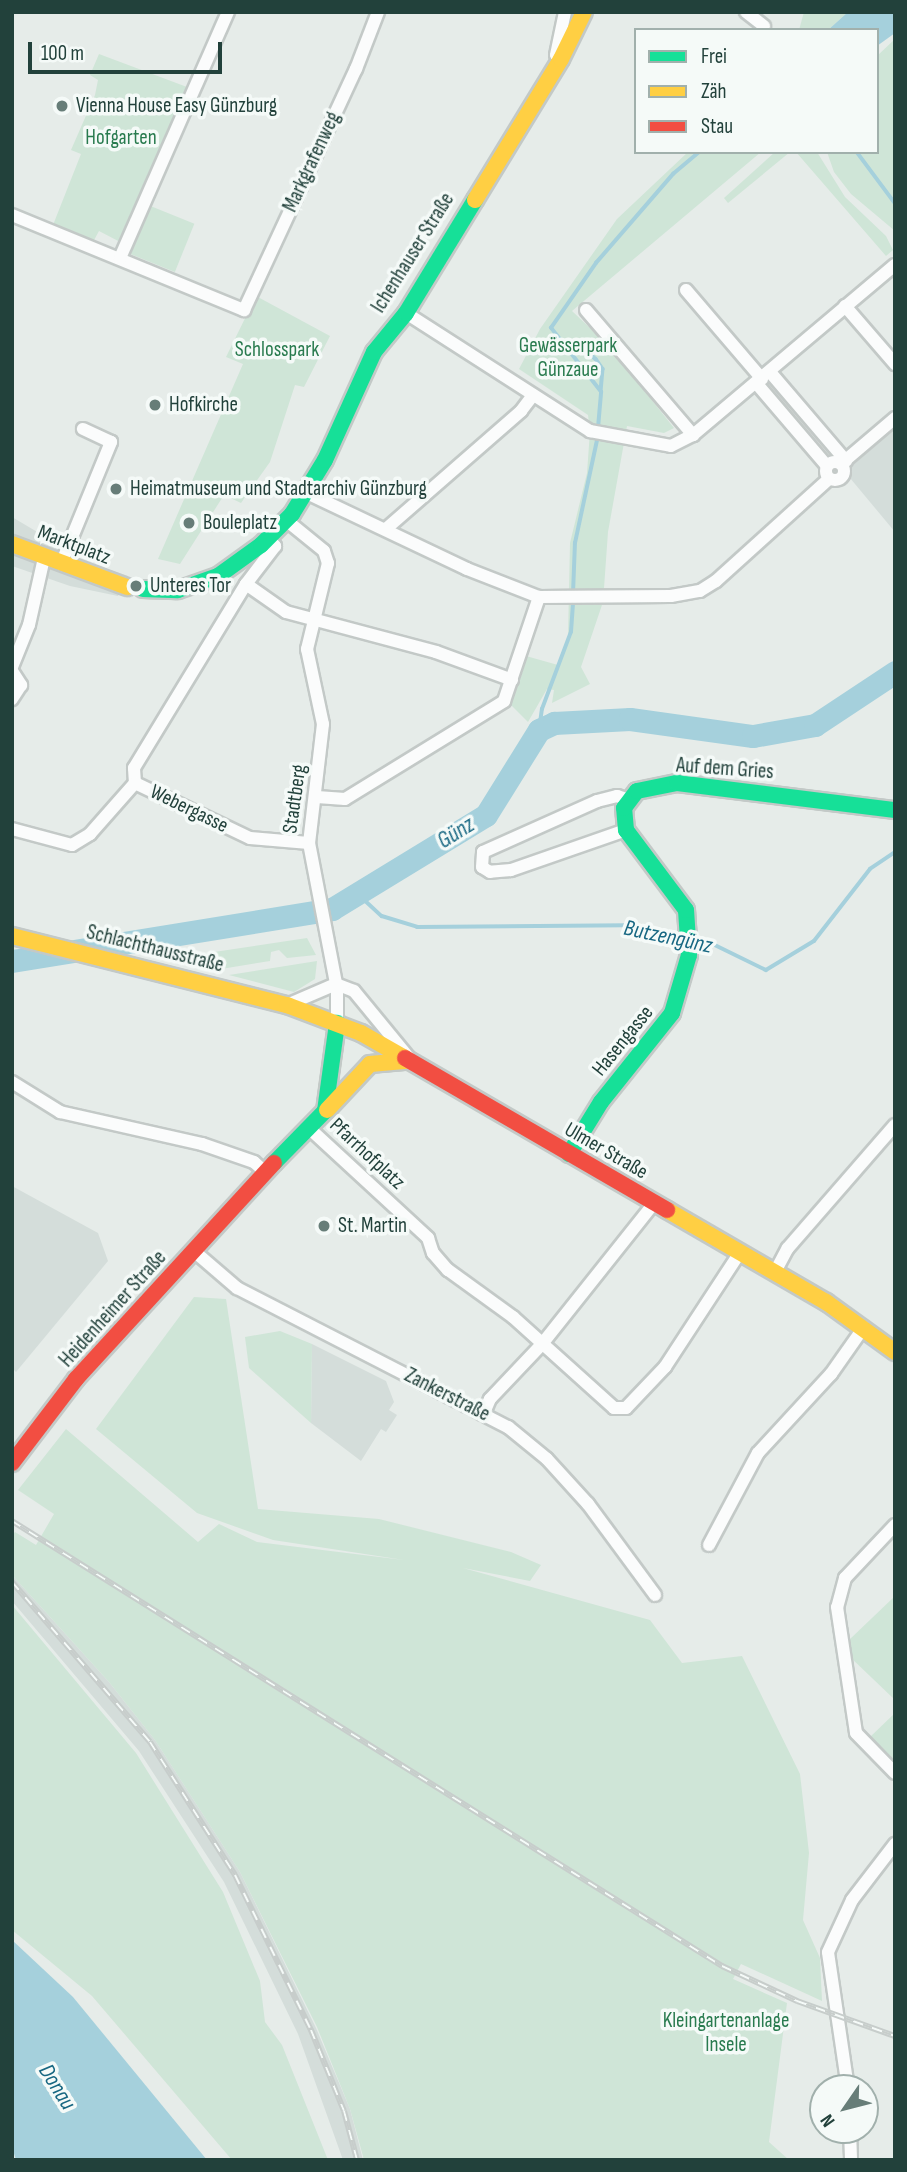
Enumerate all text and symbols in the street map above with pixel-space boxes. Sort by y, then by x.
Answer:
scale bar [32,28,226,72]
legend [634,28,879,154]
text: 100 m [41,41,84,66]
text: Frei [701,44,727,69]
text: Zäh [701,79,727,104]
place label: Vienna House Easy Günzburg [76,93,277,119]
marker: Vienna House Easy Günzburg [54,98,70,114]
street label: Markgrafenweg [278,108,346,216]
text: Stau [701,114,733,139]
park label: Hofgarten [85,125,157,151]
street label: Ichenhauser Straße [366,188,460,318]
park label: Gewässerpark Günzaue [519,333,617,383]
park label: Schlosspark [235,337,319,363]
place label: Hofkirche [169,392,238,418]
marker: Hofkirche [147,397,163,413]
place label: Heimatmuseum und Stadtarchiv Günzburg [130,476,427,502]
marker: Heimatmuseum und Stadtarchiv Günzburg [108,481,124,497]
place label: Bouleplatz [203,510,277,536]
marker: Bouleplatz [181,515,197,531]
street label: Marktplatz [34,520,114,570]
place label: Unteres Tor [150,573,231,599]
marker: Unteres Tor [128,578,144,594]
street label: Auf dem Gries [675,753,775,785]
street label: Stadtberg [278,763,312,835]
street label: Webergasse [146,779,232,839]
water label: Günz [432,811,480,855]
water label: Butzengünz [621,914,715,960]
street label: Schlachthausstraße [84,920,226,978]
street label: Hasengasse [587,1001,659,1081]
street label: Pfarrhofplatz [324,1113,410,1195]
street label: Ulmer Straße [560,1117,652,1185]
place label: St. Martin [338,1213,407,1239]
marker: St. Martin [316,1218,332,1234]
street label: Heidenheimer Straße [54,1245,172,1373]
street label: Zankerstraße [400,1363,494,1427]
park label: Kleingartenanlage Insele [663,2008,789,2058]
water label: Donau [32,2059,82,2115]
north arrow [809,2074,879,2144]
text: N [816,2109,840,2131]

